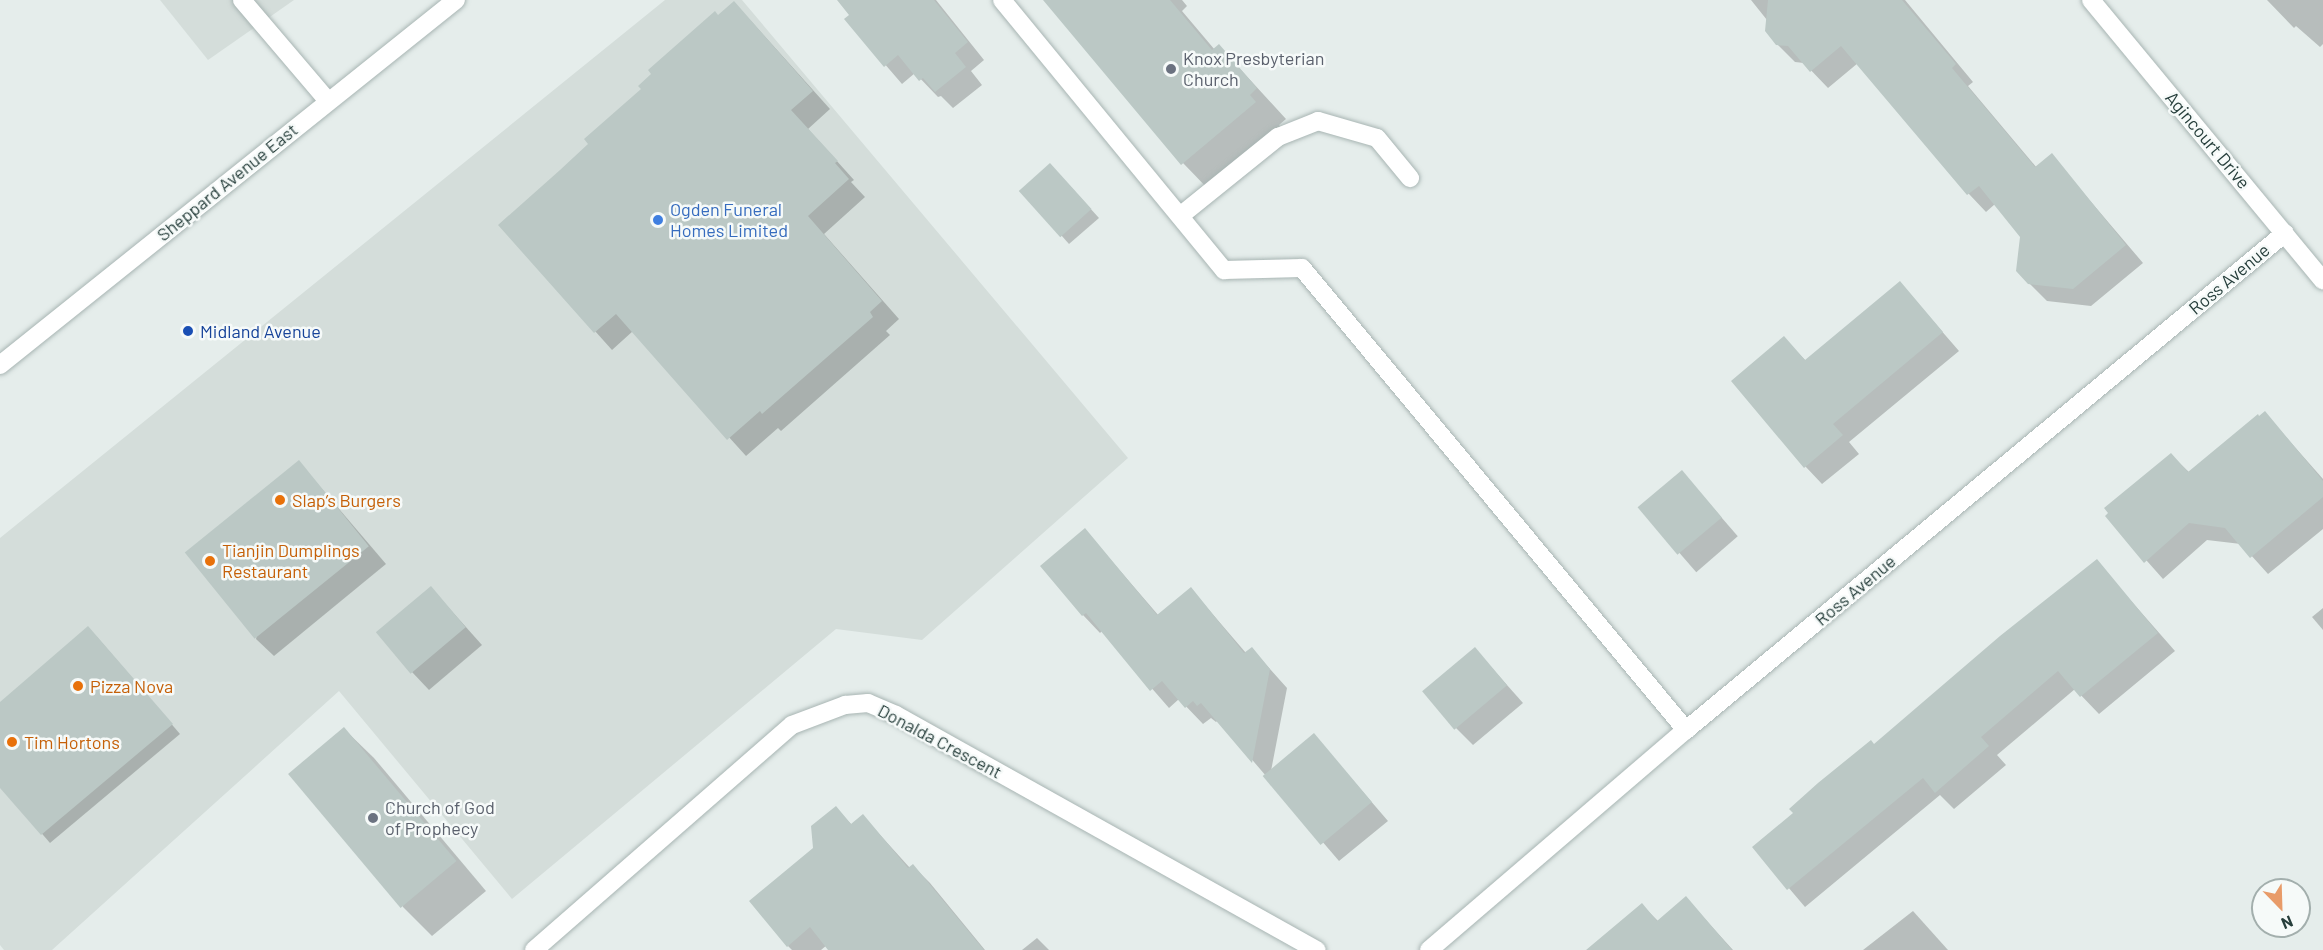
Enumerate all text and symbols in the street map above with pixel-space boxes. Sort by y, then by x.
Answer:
place label: Knox Presbyterian Church [1183,48,1324,90]
marker: Knox Presbyterian Church [1164,62,1178,76]
street label: Agincourt Drive [2161,87,2255,193]
street label: Sheppard Avenue East [152,119,302,245]
place label: Ogden Funeral Homes Limited [670,199,788,242]
marker: Ogden Funeral Homes Limited [651,213,665,227]
street label: Ross Avenue [2184,239,2274,319]
place label: Midland Avenue [200,320,321,342]
marker: Midland Avenue [181,324,195,338]
place label: Slap’s Burgers [292,489,401,511]
marker: Slap’s Burgers [273,493,287,507]
place label: Tianjin Dumplings Restaurant [222,540,360,582]
street label: Ross Avenue [1810,550,1900,630]
marker: Tianjin Dumplings Restaurant [203,554,217,568]
place label: Pizza Nova [90,675,173,697]
marker: Pizza Nova [71,679,85,693]
street label: Donalda Crescent [874,699,1006,783]
place label: Tim Hortons [24,731,120,753]
marker: Tim Hortons [5,735,19,749]
place label: Church of God of Prophecy [385,797,495,840]
marker: Church of God of Prophecy [366,811,380,825]
north arrow [2251,878,2311,938]
text: N [2279,912,2296,934]

